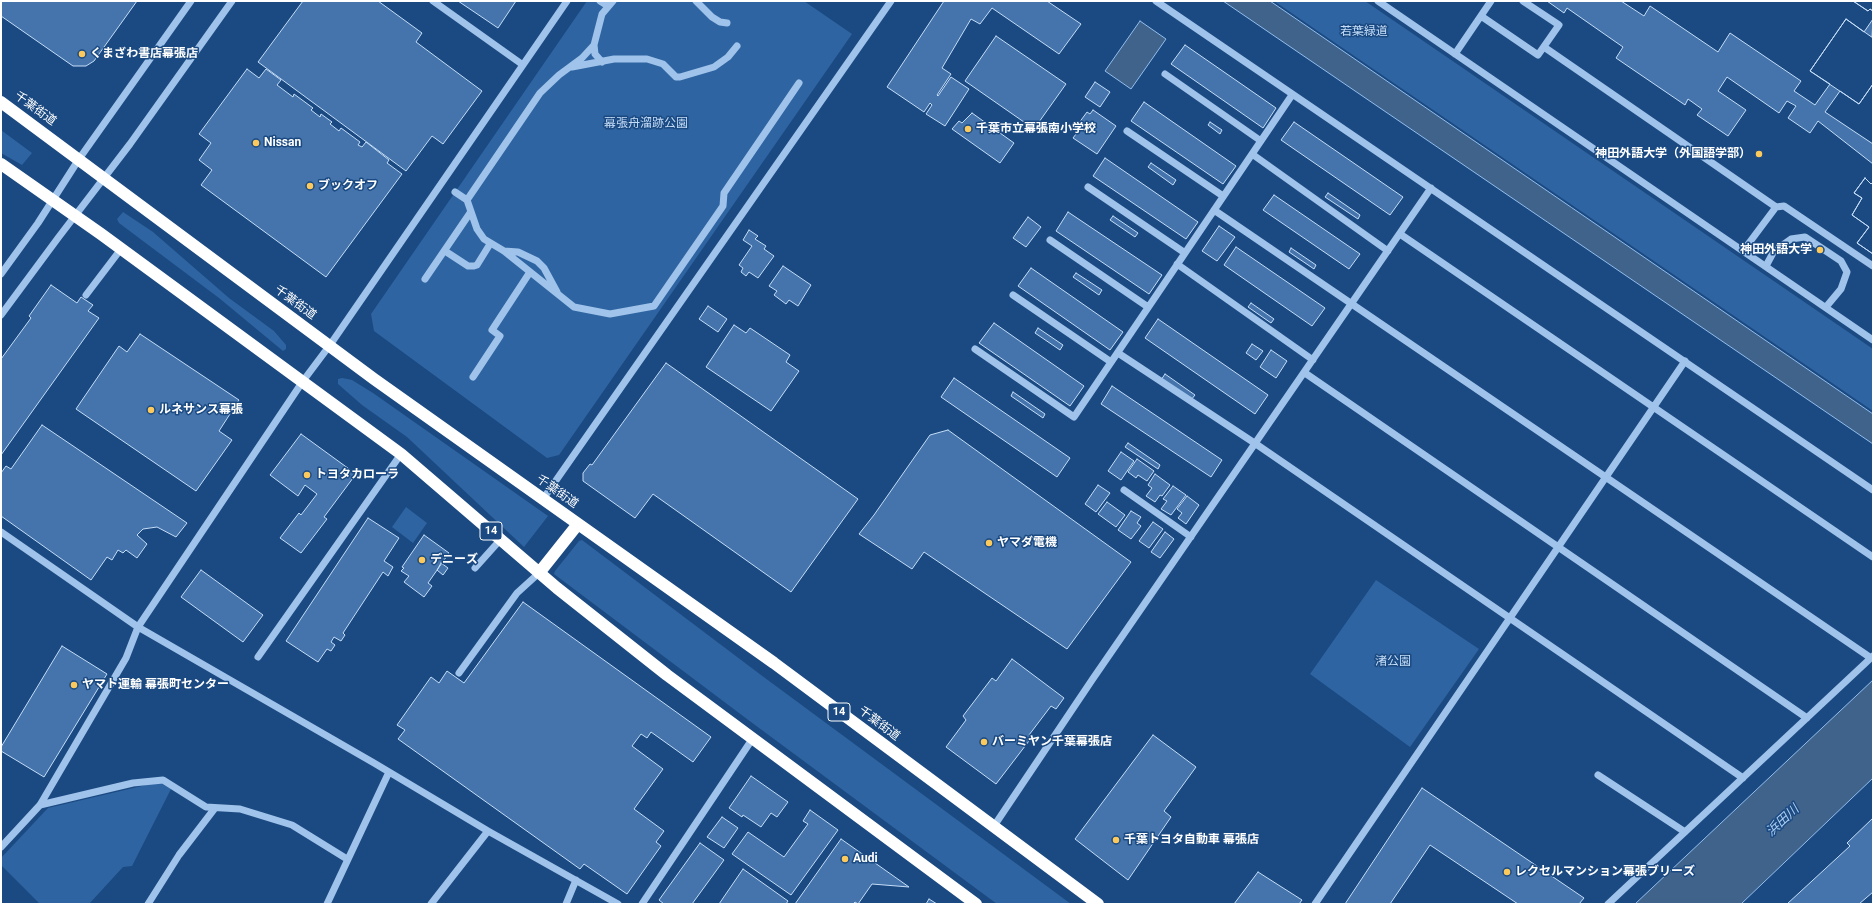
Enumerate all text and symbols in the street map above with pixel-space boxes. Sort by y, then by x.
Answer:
park label: 若葉緑道 [1340,25,1388,39]
place label: くまざわ書店幕張店 [90,47,198,61]
marker: くまざわ書店幕張店 [77,49,87,59]
street label: 千葉街道 [11,89,59,129]
park label: 幕張舟溜跡公園 [604,117,688,131]
place label: 千葉市立幕張南小学校 [976,122,1096,136]
marker: 千葉市立幕張南小学校 [963,124,973,134]
place label: Nissan [264,136,301,150]
marker: Nissan [251,138,261,148]
place label: 神田外語大学（外国語学部） [1595,147,1751,161]
marker: 神田外語大学（外国語学部） [1754,149,1764,159]
place label: ブックオフ [318,179,378,193]
marker: ブックオフ [305,181,315,191]
place label: 神田外語大学 [1740,243,1812,257]
marker: 神田外語大学 [1815,245,1825,255]
street label: 千葉街道 [271,283,319,323]
place label: ルネサンス幕張 [159,403,243,417]
marker: ルネサンス幕張 [146,405,156,415]
place label: トヨタカローラ [315,468,399,482]
marker: トヨタカローラ [302,470,312,480]
street label: 千葉街道 [533,472,581,512]
road number: 14 [480,522,502,540]
place label: ヤマダ電機 [997,536,1057,550]
marker: ヤマダ電機 [984,538,994,548]
place label: デニーズ [430,553,478,567]
marker: デニーズ [417,555,427,565]
park label: 渚公園 [1375,655,1411,669]
place label: ヤマト運輸 幕張町センター [82,678,229,692]
marker: ヤマト運輸 幕張町センター [69,680,79,690]
road number: 14 [828,703,850,721]
street label: 千葉街道 [855,704,903,744]
place label: バーミヤン千葉幕張店 [992,735,1112,749]
marker: バーミヤン千葉幕張店 [979,737,989,747]
water label: 浜田川 [1763,802,1803,840]
place label: 千葉トヨタ自動車 幕張店 [1124,833,1259,847]
marker: 千葉トヨタ自動車 幕張店 [1111,835,1121,845]
place label: Audi [853,852,878,866]
marker: Audi [840,854,850,864]
place label: レクセルマンション幕張ブリーズ [1515,865,1695,879]
marker: レクセルマンション幕張ブリーズ [1502,867,1512,877]

